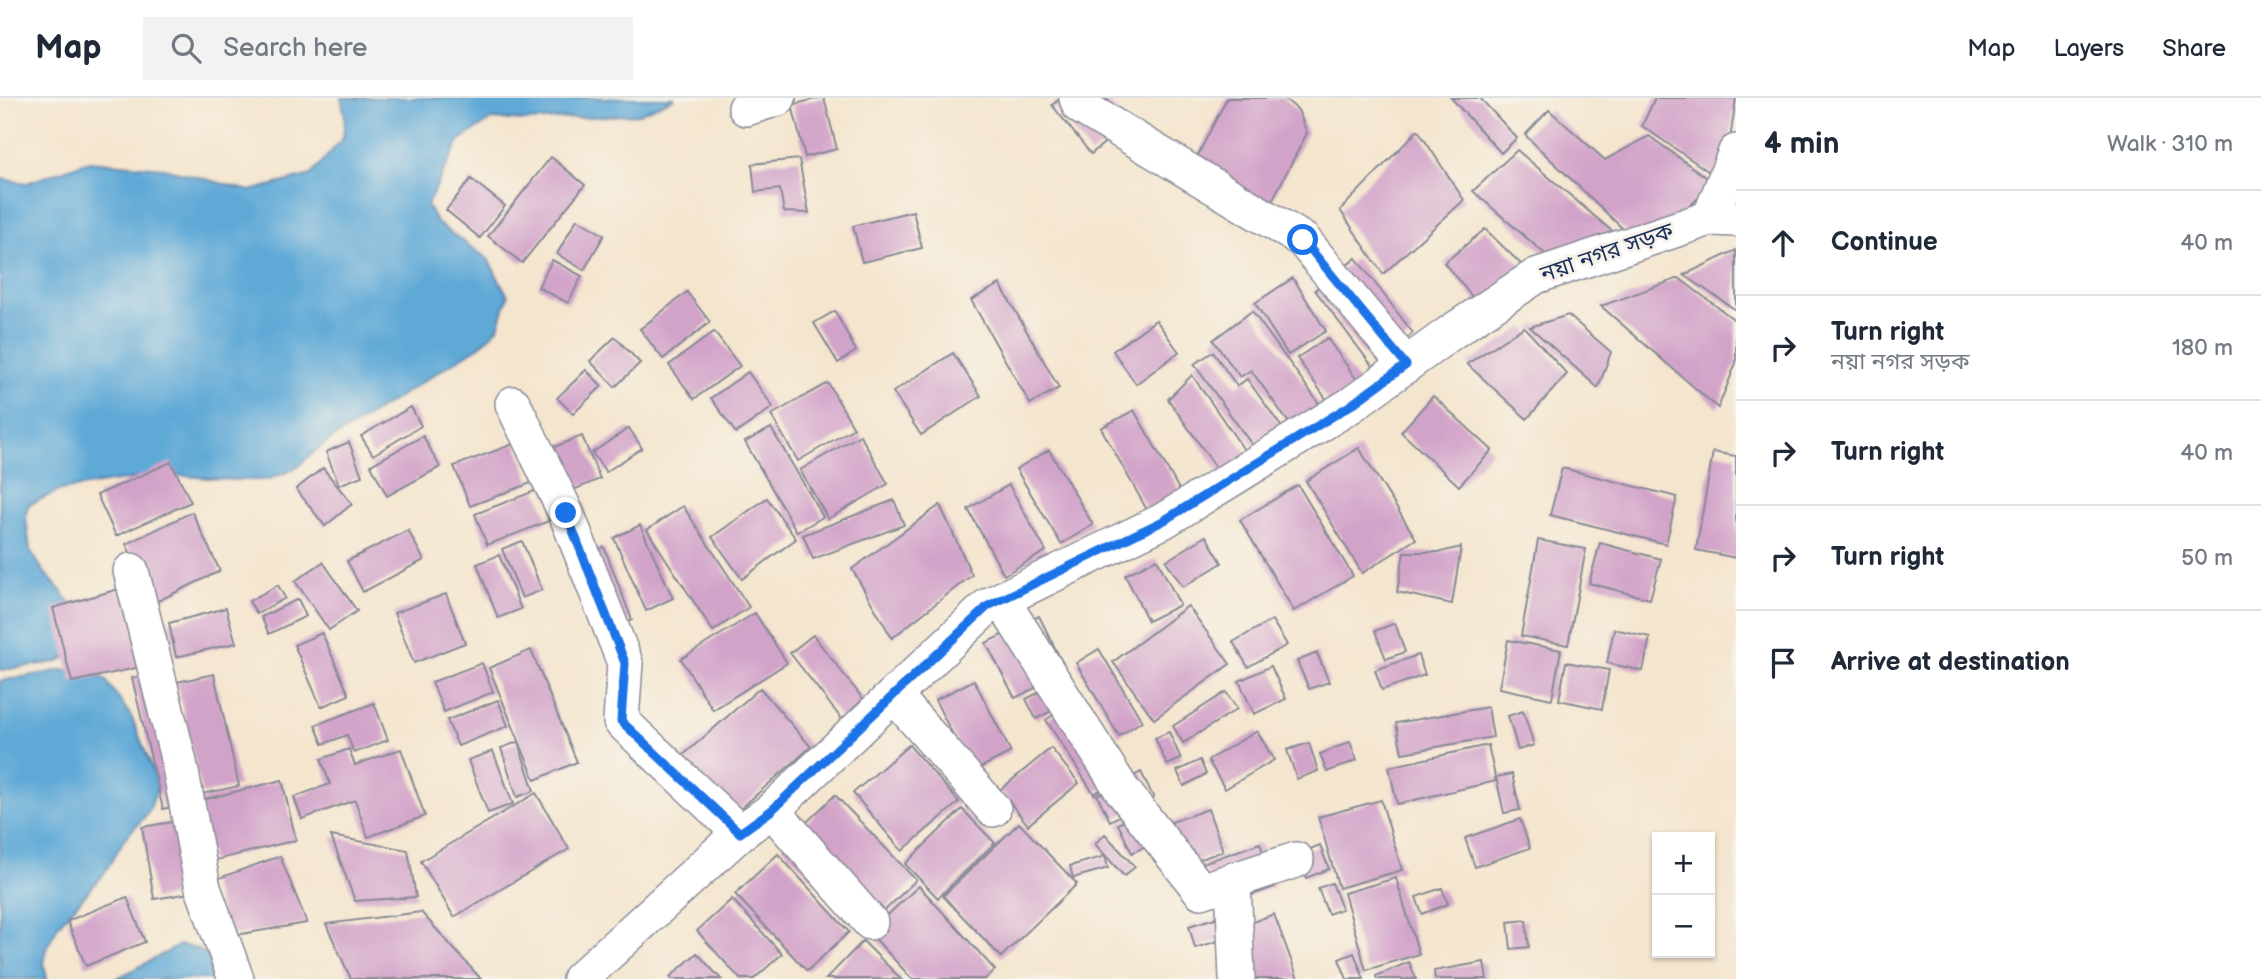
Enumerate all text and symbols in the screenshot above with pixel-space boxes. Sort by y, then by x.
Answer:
search box [143,17,633,80]
text: Map [35,28,101,68]
icon: search [167,29,205,67]
text: Search here [223,33,367,64]
text: Map [1967,34,2015,63]
text: Layers [2053,34,2124,63]
text: Share [2162,34,2226,63]
text: 4 min [1764,126,1839,162]
text: Walk · 310 m [2107,130,2233,158]
street label: নয়া নগর সড়ক [1536,217,1677,289]
route start [1287,224,1318,255]
icon: ahead [1764,224,1802,262]
text: Continue [1831,227,1938,258]
text: 40 m [2180,229,2233,257]
text: Turn right [1831,317,1944,348]
icon: right [1764,329,1802,367]
text: 180 m [2172,334,2233,362]
text: নয়া নগর সড়ক [1831,348,1969,376]
icon: right [1764,434,1802,472]
text: Turn right [1831,437,1944,468]
text: 40 m [2180,439,2233,467]
route end [550,497,581,528]
icon: right [1764,539,1802,577]
text: Turn right [1831,542,1944,573]
text: 50 m [2181,544,2233,572]
icon: arrive [1764,644,1802,682]
text: Arrive at destination [1831,647,2070,678]
map controls [1652,832,1715,958]
button: + [1652,832,1715,895]
button: − [1652,895,1715,958]

